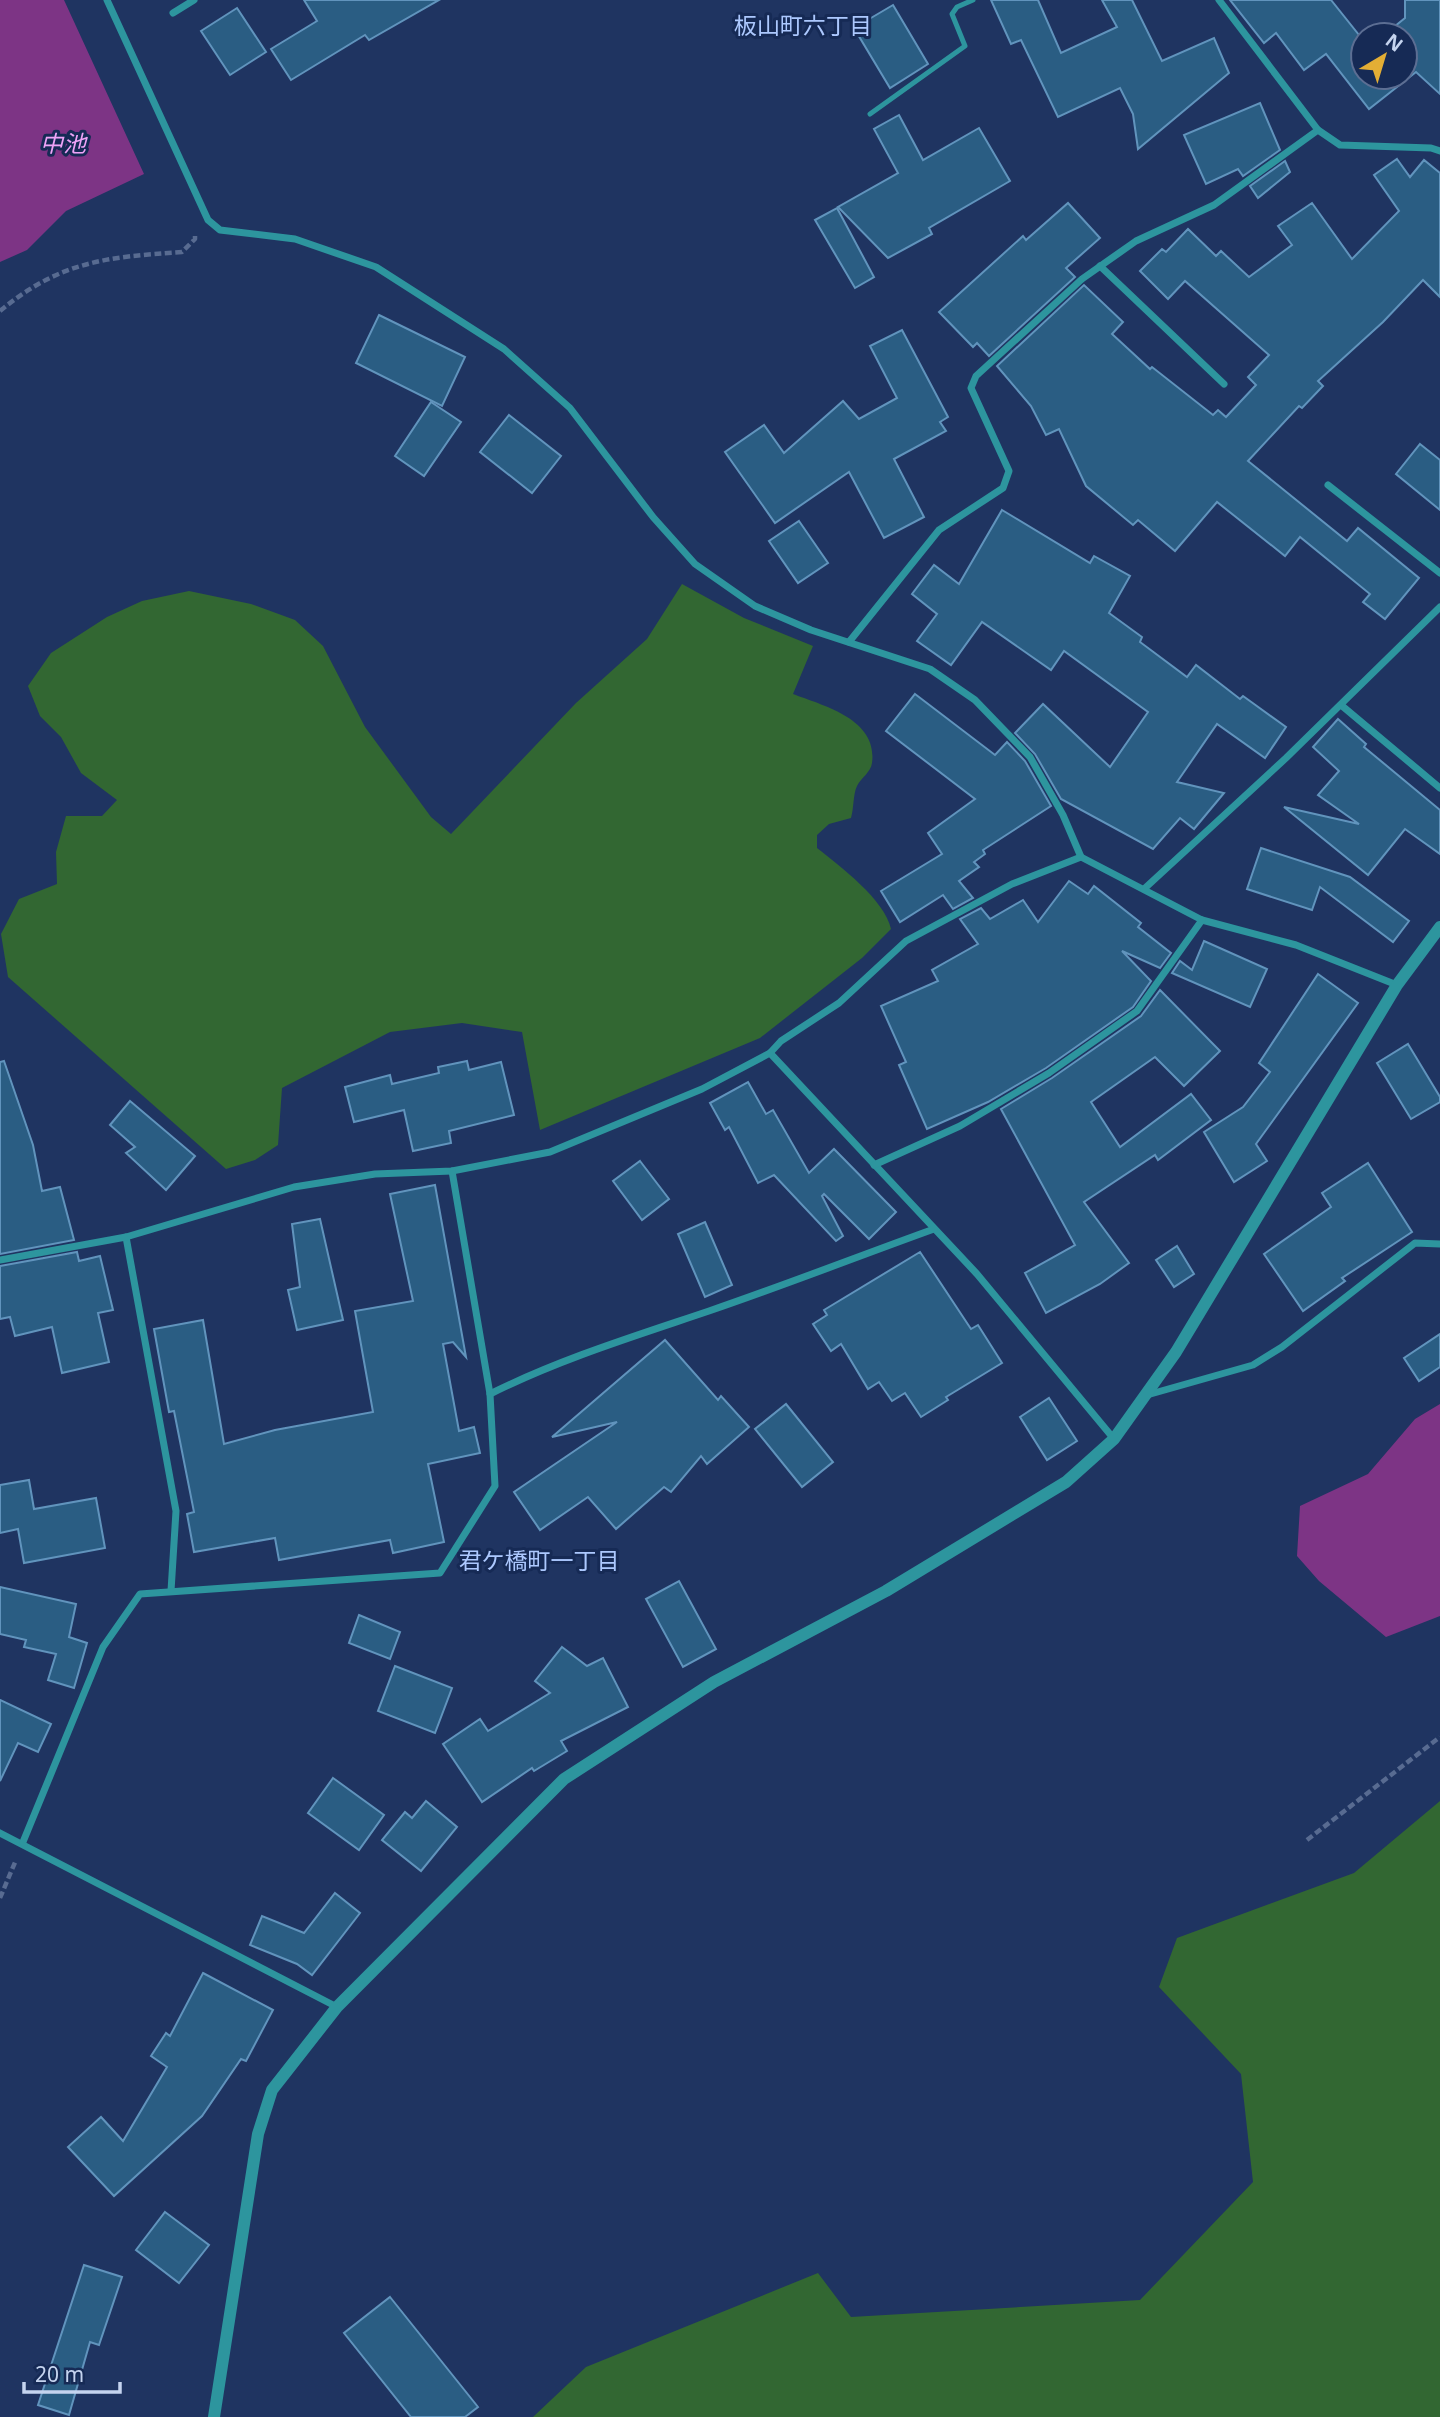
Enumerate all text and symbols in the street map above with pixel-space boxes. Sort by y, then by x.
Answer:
district label: 板山町六丁目 [734,9,872,41]
north arrow [1349,21,1419,91]
text: N [1380,28,1409,58]
water label: 中池 [40,127,88,159]
district label: 君ケ橋町一丁目 [459,1544,620,1576]
scale bar [24,2350,121,2394]
text: 20 m [35,2360,84,2388]

